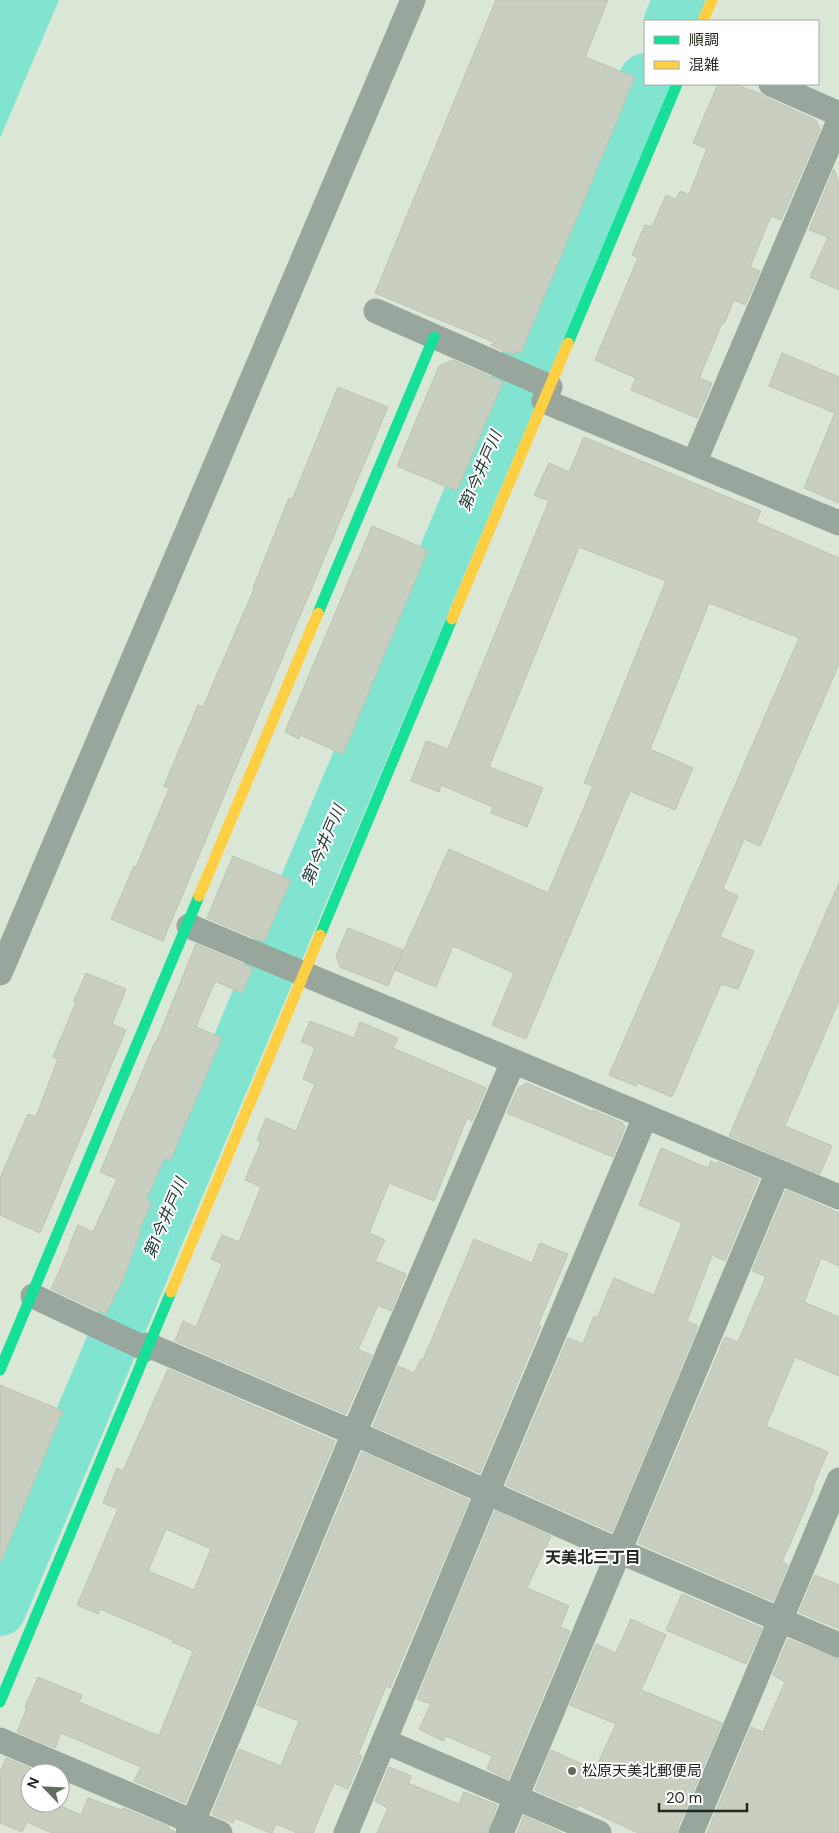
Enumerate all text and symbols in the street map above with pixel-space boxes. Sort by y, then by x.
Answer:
legend [644,20,819,85]
text: 順調 [689,30,719,50]
text: 混雑 [689,55,719,75]
water label: 第1今井戸川 [454,426,507,514]
water label: 第1今井戸川 [297,800,350,888]
water label: 第1今井戸川 [139,1173,192,1261]
district label: 天美北三丁目 [545,1547,641,1568]
place label: 松原天美北郵便局 [582,1761,702,1781]
north arrow [20,1763,70,1813]
marker: 松原天美北郵便局 [566,1765,578,1777]
text: N [23,1774,43,1791]
scale bar [659,1780,746,1812]
text: 20 m [666,1788,702,1808]

